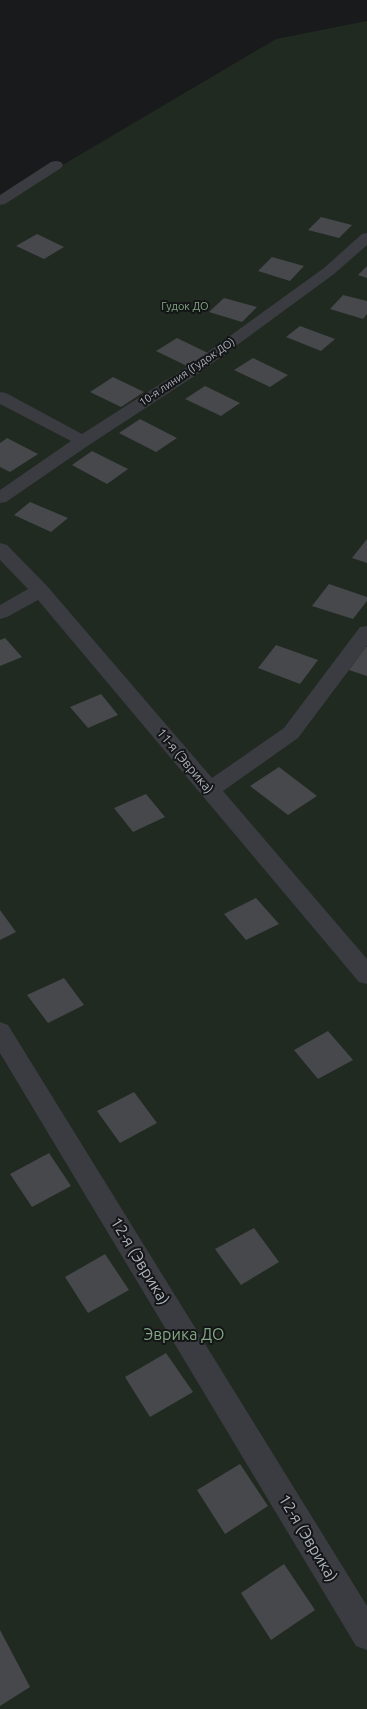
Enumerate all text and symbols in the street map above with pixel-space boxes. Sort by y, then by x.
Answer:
park label: Гудок ДО [161,299,209,313]
street label: 10-я линия (Гудок ДО) [137,335,237,409]
street label: 11-я (Эврика) [153,725,217,797]
street label: 12-я (Эврика) [106,1214,174,1308]
park label: Эврика ДО [143,1325,225,1345]
street label: 12-я (Эврика) [274,1491,342,1585]

